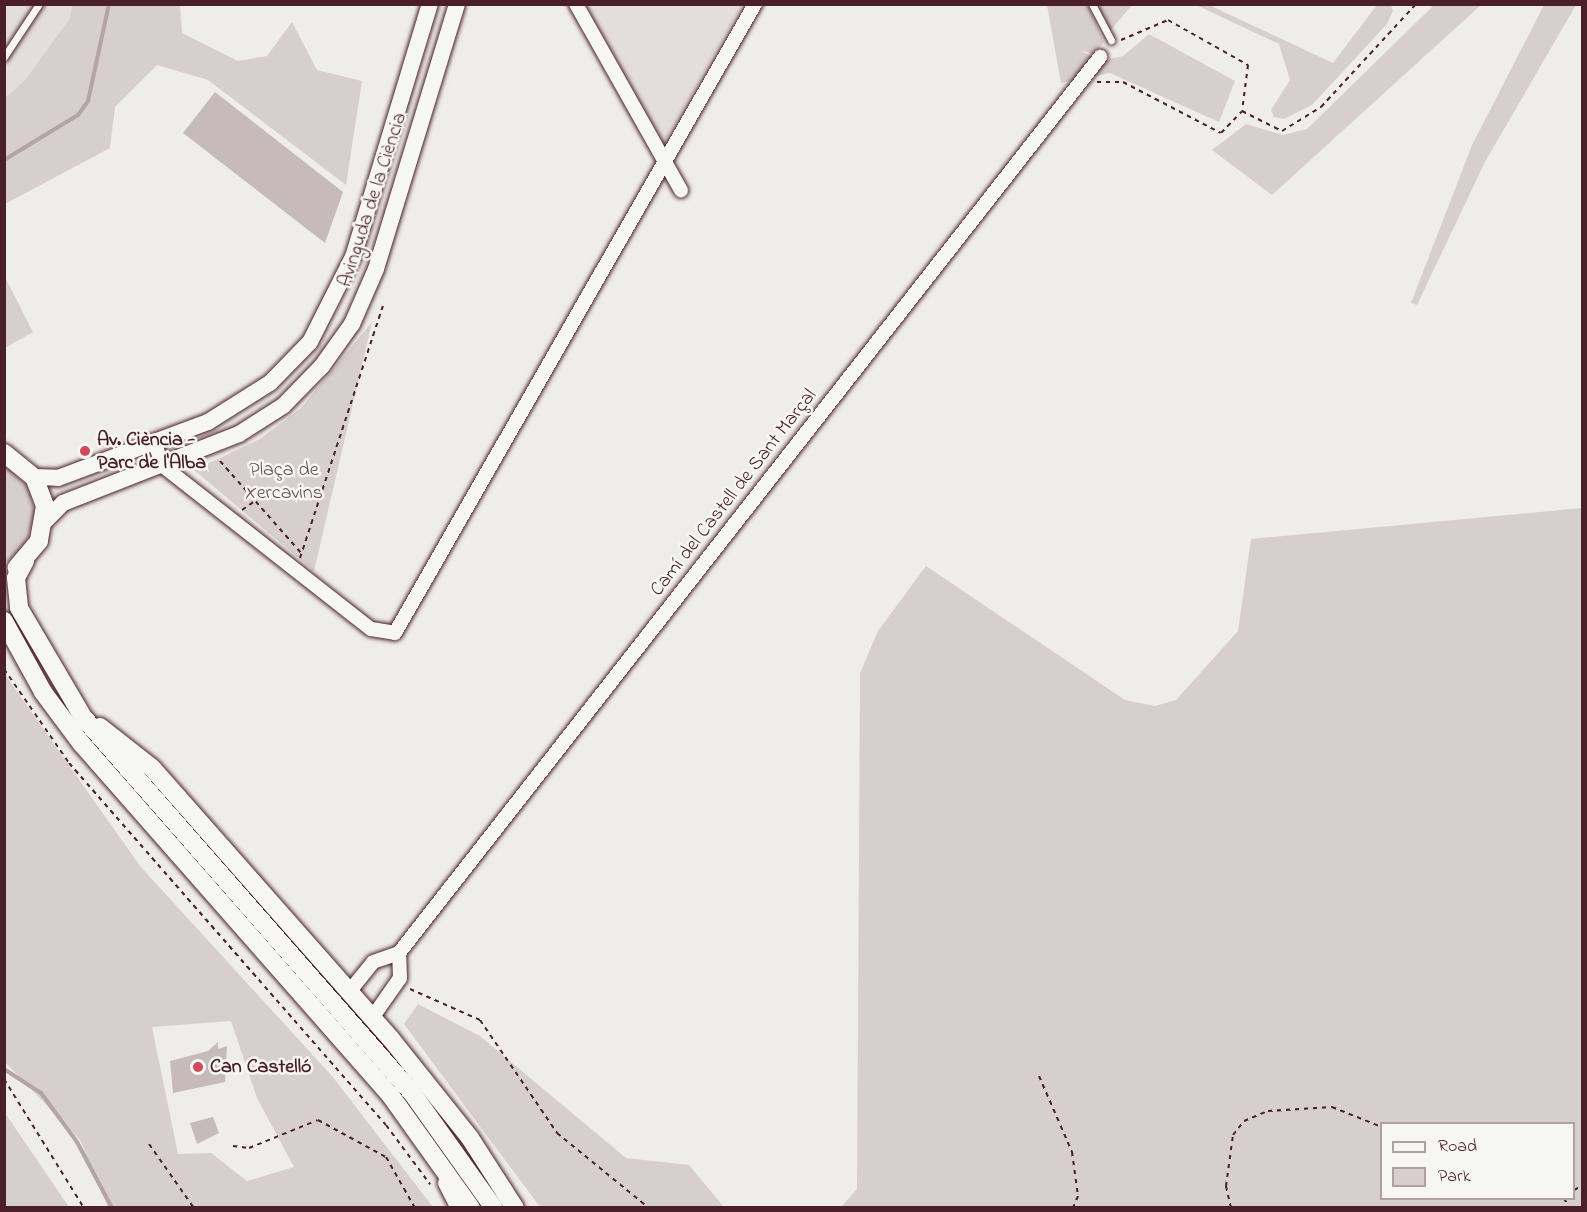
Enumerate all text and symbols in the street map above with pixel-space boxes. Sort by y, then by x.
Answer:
street label: Avinguda de la Ciència [333,110,413,290]
street label: Camí del Castell de Sant Marçal [646,385,822,601]
place label: Av. Ciència - Parc de l'Alba [97,428,206,475]
marker: Av. Ciència - Parc de l'Alba [78,444,92,458]
park label: Plaça de Xercavins [245,459,323,506]
place label: Can Castelló [210,1055,311,1079]
marker: Can Castelló [191,1060,205,1074]
legend [1380,1122,1575,1200]
text: Road [1438,1134,1477,1160]
text: Park [1438,1164,1471,1190]

